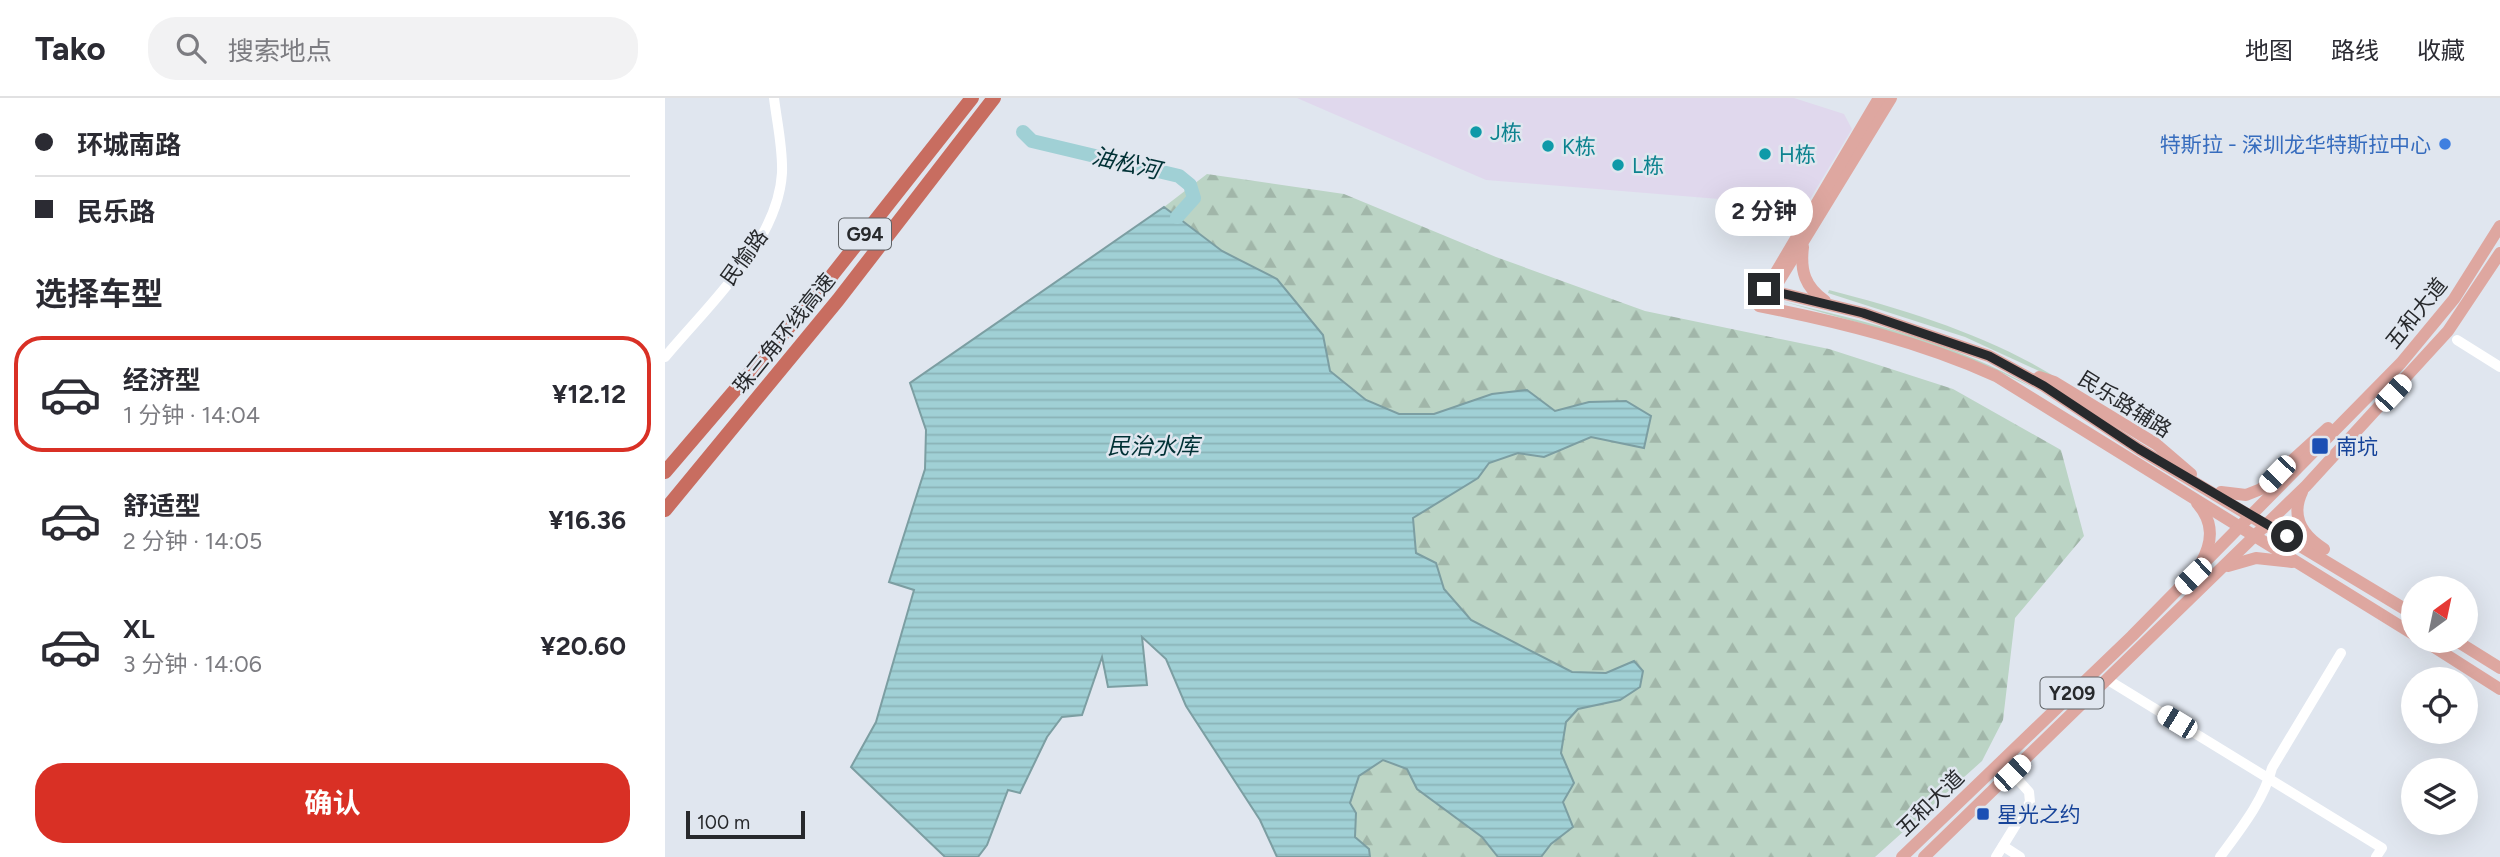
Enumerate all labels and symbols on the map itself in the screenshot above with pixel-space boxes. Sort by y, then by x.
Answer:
place label: J栋 [1490,120,1522,145]
marker: J栋 [1468,124,1484,140]
place label: 特斯拉 - 深圳龙华特斯拉中心 [2160,132,2431,157]
place label: K栋 [1562,134,1596,159]
marker: 特斯拉 - 深圳龙华特斯拉中心 [2437,136,2453,152]
marker: K栋 [1540,138,1556,154]
water label: 油松河 [1089,142,1167,185]
place label: H栋 [1779,142,1816,167]
marker: H栋 [1757,146,1773,162]
place label: L栋 [1632,153,1664,178]
marker: L栋 [1610,157,1626,173]
callout: 2 分钟 [1715,188,1813,236]
road number: G94 [839,218,891,250]
street label: 民愉路 [715,224,773,290]
street label: 珠三角环线高速 [728,268,840,398]
street label: 五和大道 [2380,272,2452,354]
route end [1748,273,1780,305]
street label: 民乐路辅路 [2074,366,2176,442]
car [2371,370,2416,416]
water label: 民治水库 [1107,432,1203,460]
place label: 南坑 [2336,434,2378,459]
marker: 南坑 [2310,436,2330,456]
car [2255,452,2300,496]
route start [2271,520,2303,552]
car [2171,554,2216,598]
north arrow [2401,576,2478,653]
road number: Y209 [2041,678,2103,708]
car [2154,702,2201,742]
car [1990,751,2035,795]
street label: 五和大道 [1891,765,1969,841]
place label: 星光之约 [1997,802,2081,827]
marker: 星光之约 [1975,806,1991,822]
scale bar [686,808,805,840]

